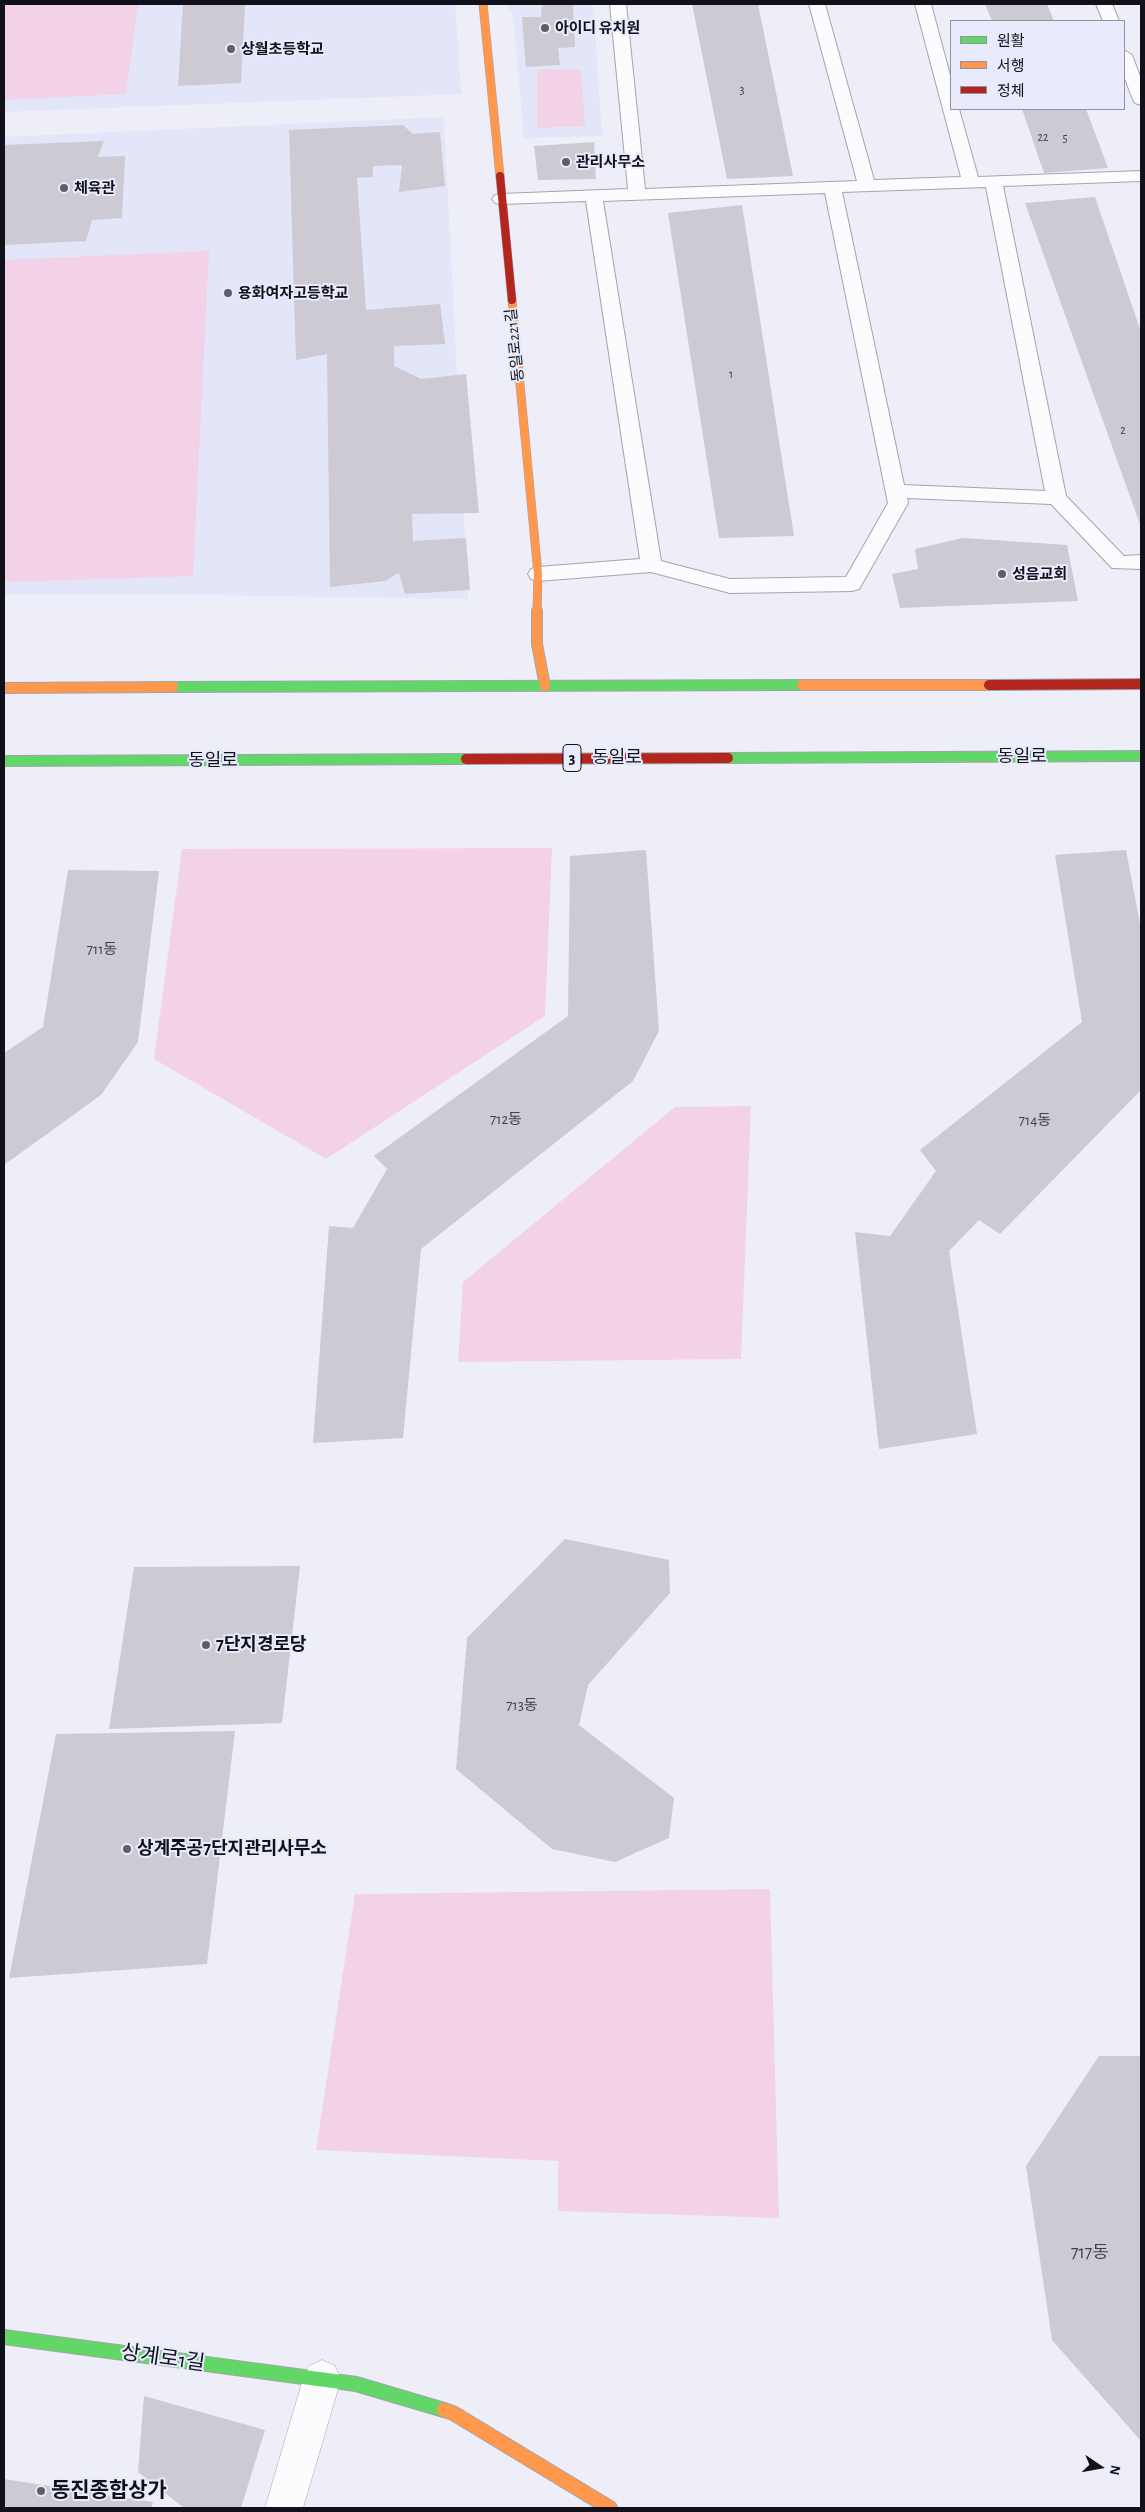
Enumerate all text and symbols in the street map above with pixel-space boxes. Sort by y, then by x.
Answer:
place label: 아이디 유치원 [555,19,640,37]
legend [950,20,1125,110]
marker: 아이디 유치원 [539,22,551,34]
text: 원활 [997,34,1025,49]
place label: 상월초등학교 [241,40,324,58]
marker: 상월초등학교 [225,43,237,55]
text: 서행 [997,59,1025,74]
house number: 3 [740,83,744,97]
text: 정체 [997,84,1025,99]
house number: 22 [1038,130,1048,144]
house number: 5 [1062,131,1068,145]
place label: 관리사무소 [576,153,645,171]
marker: 관리사무소 [560,156,572,168]
place label: 체육관 [74,179,115,197]
marker: 체육관 [58,182,70,194]
place label: 용화여자고등학교 [238,284,348,302]
marker: 용화여자고등학교 [222,287,234,299]
street label: 동일로221길 [502,307,528,383]
house number: 1 [729,367,733,381]
house number: 2 [1120,423,1126,437]
place label: 성음교회 [1012,565,1067,583]
marker: 성음교회 [996,568,1008,580]
road number: 3 [563,744,581,771]
street label: 동일로 [997,746,1047,768]
street label: 동일로 [592,747,642,769]
street label: 동일로 [188,750,238,772]
house number: 711동 [87,940,117,958]
house number: 712동 [490,1110,522,1128]
house number: 714동 [1019,1111,1051,1129]
place label: 7단지경로당 [216,1634,307,1656]
marker: 7단지경로당 [200,1639,212,1651]
house number: 713동 [506,1696,538,1714]
place label: 상계주공7단지관리사무소 [137,1838,327,1860]
marker: 상계주공7단지관리사무소 [121,1843,133,1855]
house number: 717동 [1071,2242,1109,2264]
street label: 상계로1길 [119,2340,207,2376]
north arrow [1075,2442,1125,2492]
text: N [1107,2464,1123,2476]
place label: 동진종합상가 [51,2478,167,2504]
marker: 동진종합상가 [35,2485,47,2497]

